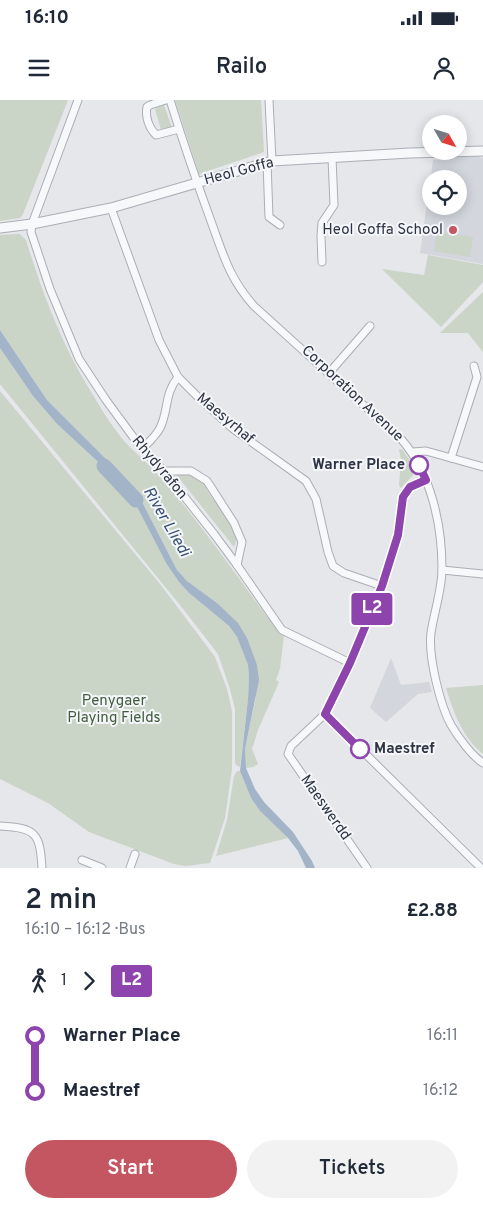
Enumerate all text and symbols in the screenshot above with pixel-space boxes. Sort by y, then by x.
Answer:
text: 16:10 [25,6,69,30]
icon: menu [25,54,53,82]
text: Railo [216,54,267,81]
icon: person [430,54,458,82]
north arrow [422,115,468,160]
map controls [422,115,467,215]
street label: Heol Goffa [202,154,276,190]
button: locate [422,170,467,215]
place label: Heol Goffa School [322,221,443,240]
marker: Heol Goffa School [447,224,459,236]
street label: Corporation Avenue [297,342,407,446]
street label: Maesyrhaf [192,389,258,449]
street label: Rhydyrafon [127,432,191,504]
marker: Warner Place [409,455,429,475]
place label: Warner Place [312,456,405,475]
water label: River Lliedi [138,483,195,562]
line badge: L2 [350,593,394,625]
text: L2 [361,597,383,620]
park label: Penygaer Playing Fields [67,692,161,728]
marker: Maestref [350,739,370,759]
place label: Maestref [374,740,435,759]
street label: Maeswerdd [296,772,354,844]
text: 2 min [25,883,97,919]
text: £2.88 [406,899,458,923]
text: 16:10 – 16:12 · Bus [25,920,145,940]
icon: walk [25,967,53,995]
icon: forward [75,967,103,995]
text: L2 [121,969,142,992]
text: 1 [61,971,67,991]
text: Warner Place [63,1024,180,1048]
text: 16:11 [427,1026,458,1046]
text: Maestref [63,1079,140,1103]
text: 16:12 [423,1081,458,1101]
button: Start [25,1140,237,1198]
button: Tickets [247,1140,458,1198]

